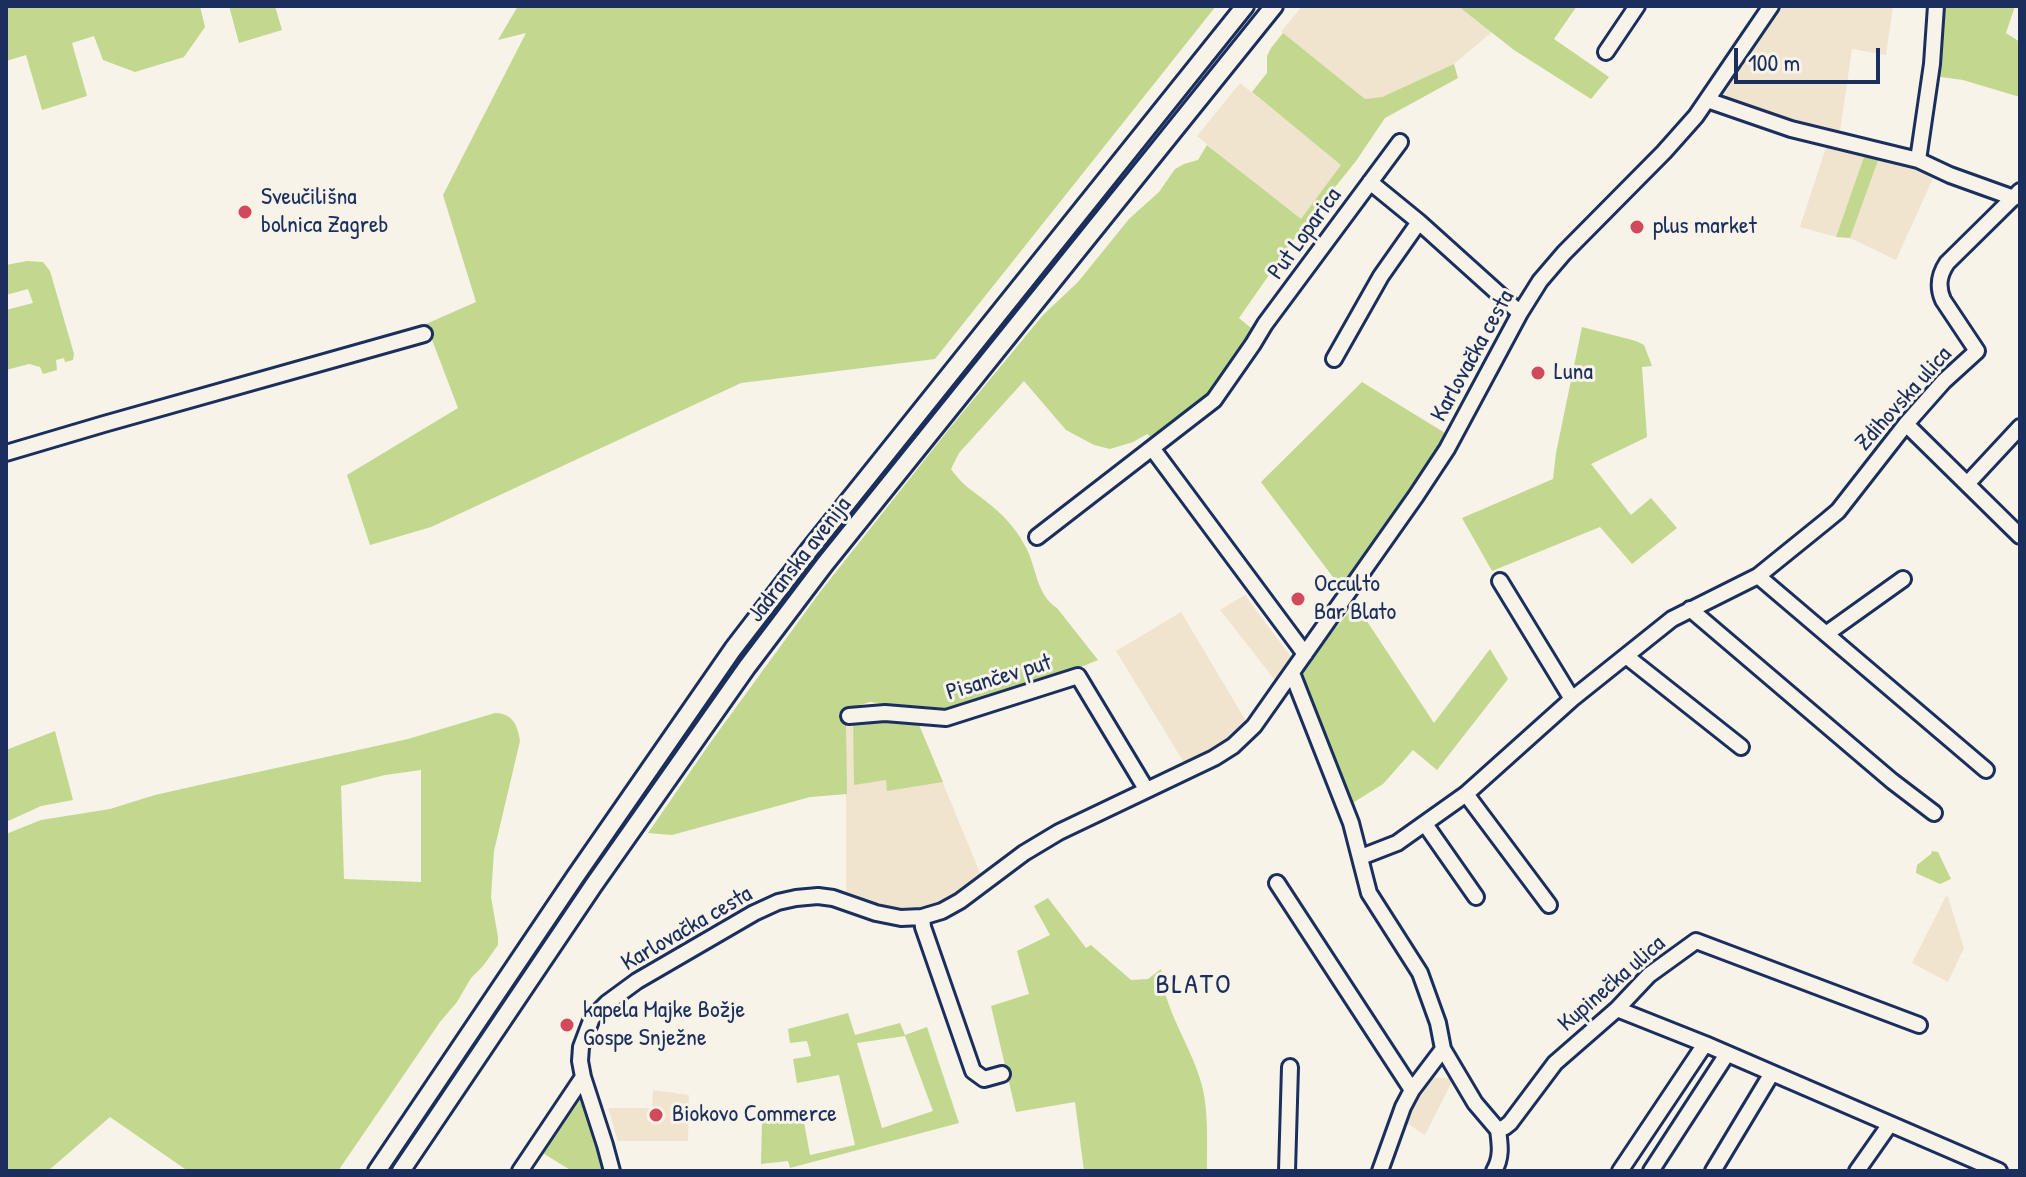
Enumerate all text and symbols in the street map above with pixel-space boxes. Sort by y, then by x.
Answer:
scale bar [1738,32,1884,82]
text: 100 m [1748,46,1800,78]
street label: Put Loparica [1262,182,1348,286]
place label: Sveučilišna bolnica Zagreb [261,184,388,240]
marker: Sveučilišna bolnica Zagreb [236,203,254,221]
place label: plus market [1653,213,1757,241]
marker: plus market [1628,218,1646,236]
street label: Karlovačka cesta [1425,285,1521,427]
street label: Zdihovska ulica [1850,341,1958,457]
place label: Luna [1554,359,1593,387]
marker: Luna [1529,364,1547,382]
street label: Jadranska avenija [742,492,858,628]
place label: Occulto Bar Blato [1314,571,1396,627]
marker: Occulto Bar Blato [1289,590,1307,608]
street label: Pisančev put [943,648,1055,708]
street label: Karlovačka cesta [616,880,758,978]
street label: Kupinečka ulica [1553,930,1671,1038]
district label: BLATO [1156,969,1232,1003]
place label: kapela Majke Božje Gospe Snježne [583,997,745,1053]
marker: kapela Majke Božje Gospe Snježne [558,1016,576,1034]
place label: Biokovo Commerce [672,1101,837,1129]
marker: Biokovo Commerce [647,1106,665,1124]

